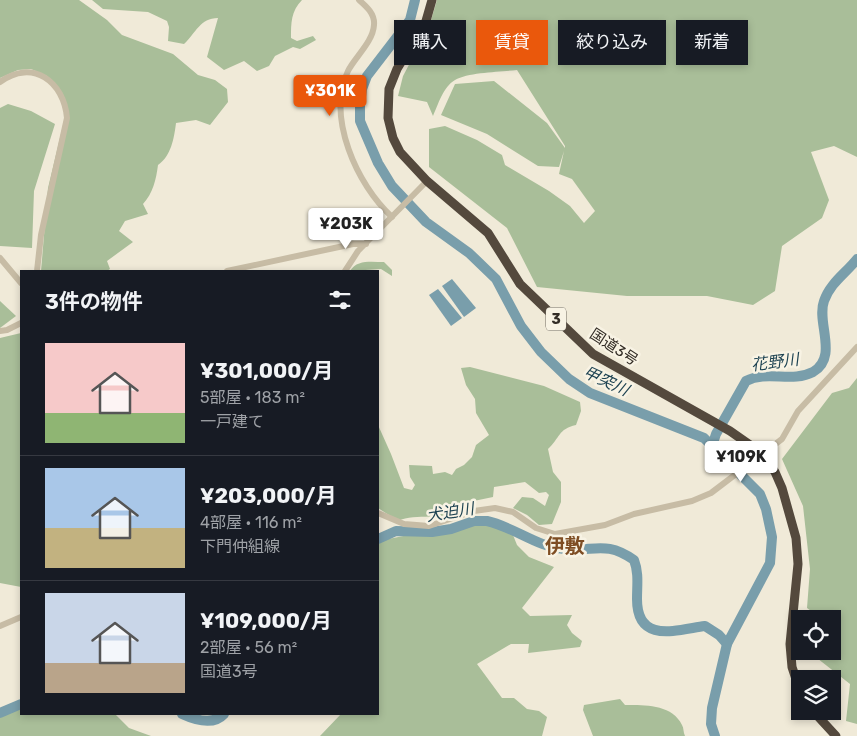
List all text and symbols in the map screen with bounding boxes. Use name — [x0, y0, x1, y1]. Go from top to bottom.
chip: 購入 — [394, 20, 466, 65]
chip: 賃貸 — [476, 20, 548, 65]
chip: 絞り込み — [558, 20, 666, 65]
chip: 新着 — [676, 20, 748, 65]
pin: ¥301K — [295, 74, 365, 117]
text: ¥301K — [304, 81, 356, 100]
pin: ¥203K — [311, 208, 381, 250]
text: ¥203K — [319, 214, 373, 233]
icon: filters — [326, 286, 354, 314]
text: 3件の物件 — [45, 289, 143, 314]
road number: 3 — [546, 308, 566, 330]
street label: 国道3号 — [586, 325, 642, 369]
water label: 花野川 — [750, 349, 802, 374]
text: ¥301,000/月 — [200, 358, 333, 383]
water label: 甲突川 — [580, 362, 634, 401]
icon: home — [85, 363, 145, 423]
text: 5部屋 · 183 m² — [200, 388, 305, 407]
text: 一戸建て — [200, 412, 264, 431]
pin: ¥109K — [706, 440, 776, 483]
text: ¥109K — [716, 447, 766, 466]
text: ¥203,000/月 — [200, 483, 336, 508]
icon: home — [85, 488, 145, 548]
water label: 犬迫川 — [425, 499, 477, 525]
text: 4部屋 · 116 m² — [200, 513, 302, 532]
district label: 伊敷 — [545, 534, 585, 558]
text: 下門仲組線 — [200, 537, 280, 556]
text: ¥109,000/月 — [200, 608, 332, 633]
map controls — [791, 610, 841, 720]
button: locate — [791, 610, 841, 660]
icon: home — [85, 613, 145, 673]
text: 2部屋 · 56 m² — [200, 638, 297, 657]
text: 国道3号 — [200, 662, 258, 681]
button: layers — [791, 670, 841, 720]

